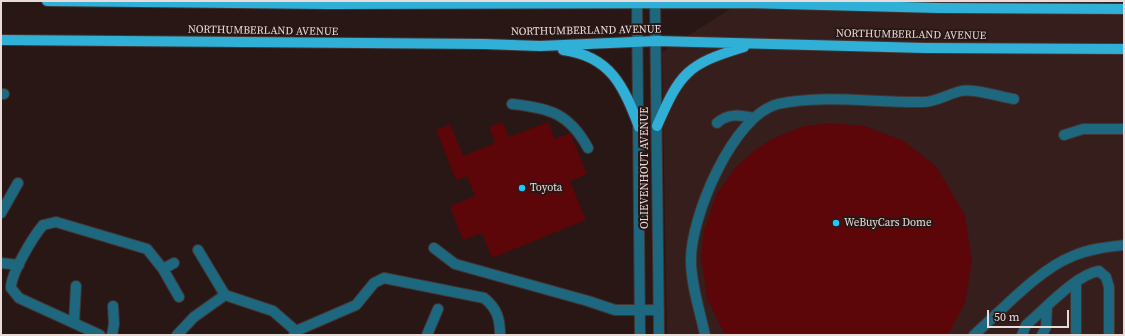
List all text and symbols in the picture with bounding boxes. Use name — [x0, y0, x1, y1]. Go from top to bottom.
street label: NORTHUMBERLAND AVENUE — [188, 23, 338, 39]
street label: NORTHUMBERLAND AVENUE — [511, 23, 661, 39]
street label: NORTHUMBERLAND AVENUE — [836, 27, 986, 43]
street label: OLIEVENHOUT AVENUE — [638, 107, 652, 229]
place label: Toyota — [530, 181, 562, 195]
marker: Toyota — [517, 183, 527, 193]
place label: WeBuyCars Dome — [844, 216, 932, 230]
marker: WeBuyCars Dome — [831, 218, 841, 228]
scale bar — [989, 302, 1071, 328]
text: 50 m — [994, 309, 1020, 325]

